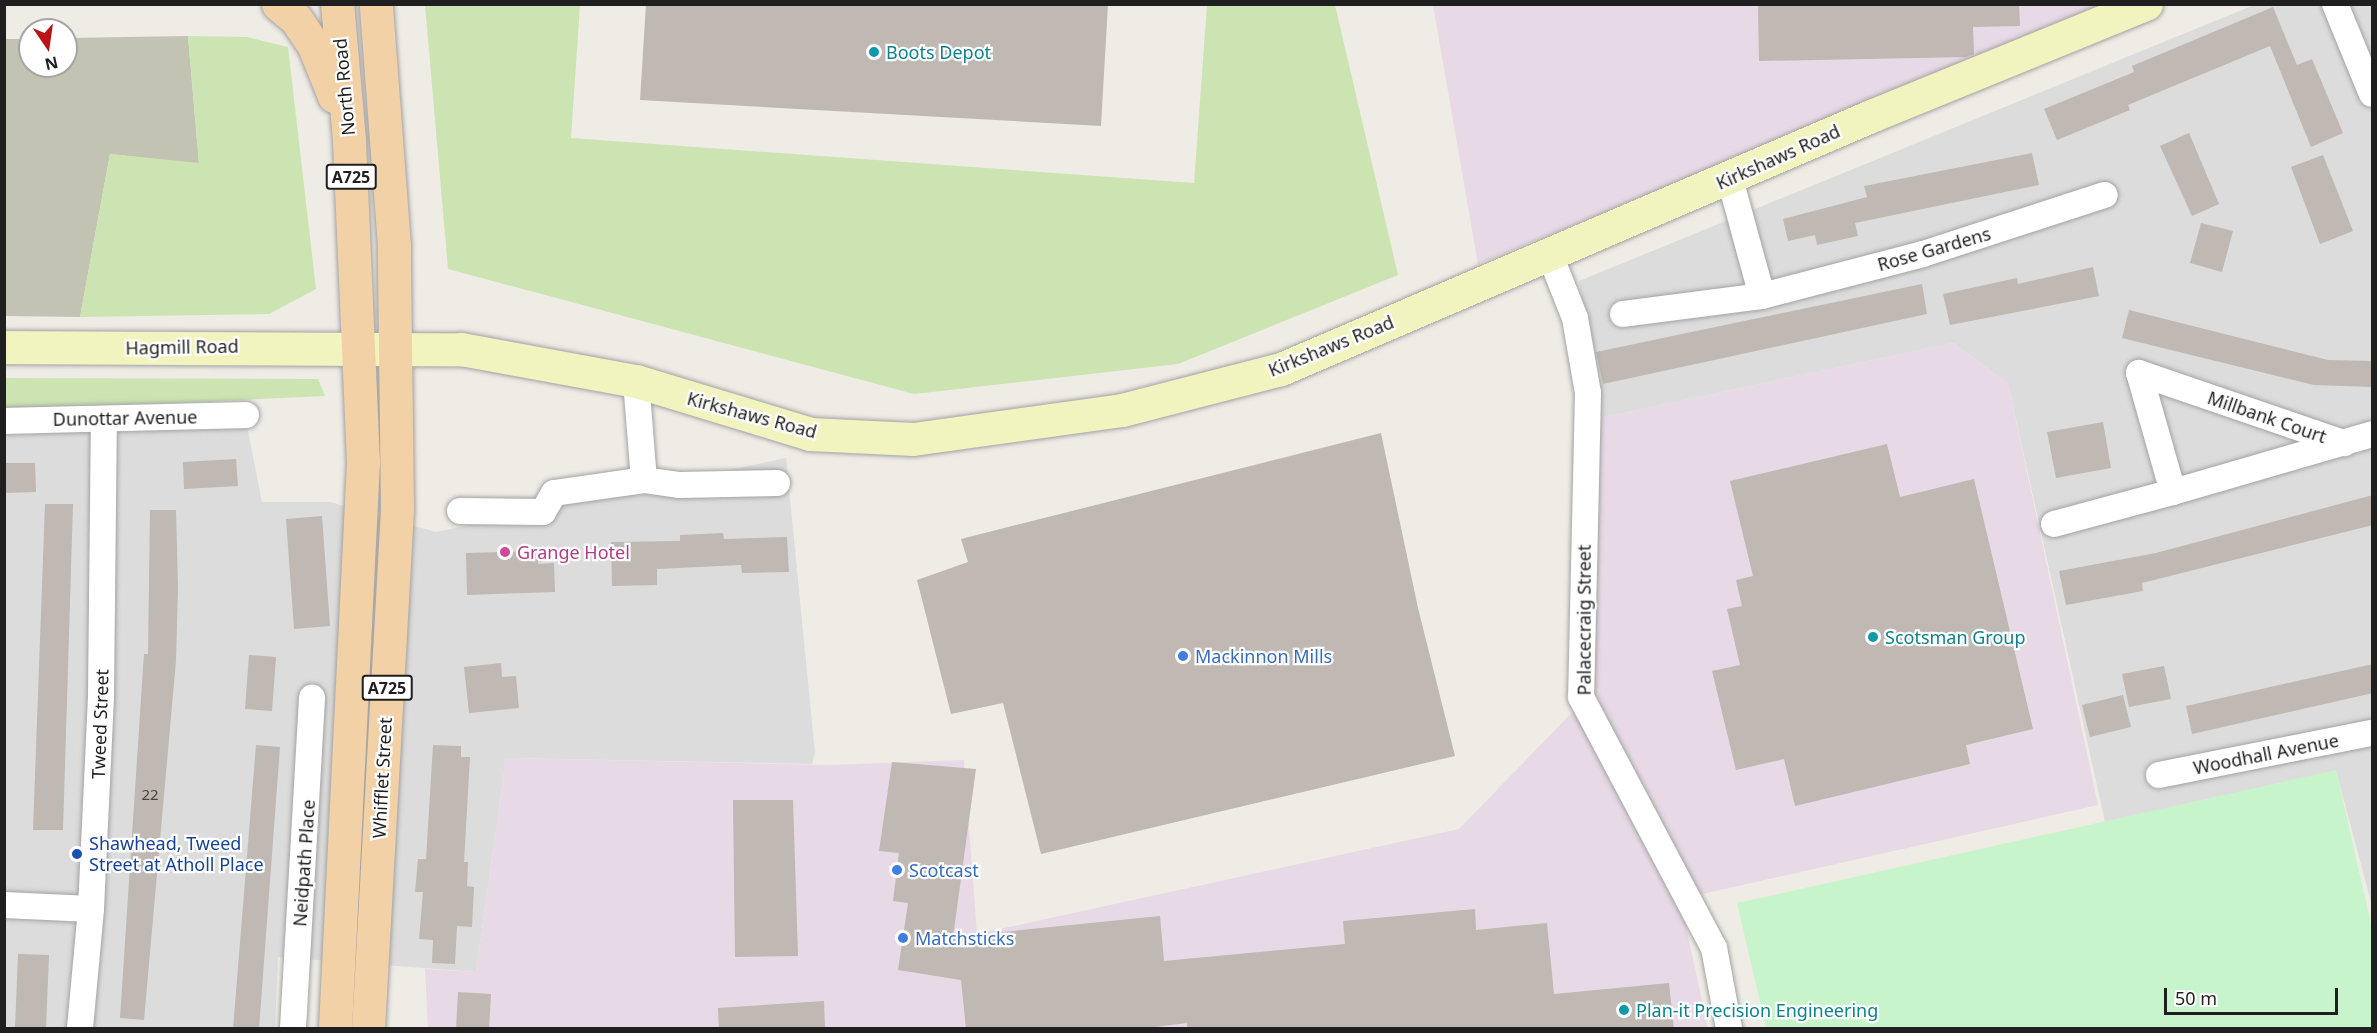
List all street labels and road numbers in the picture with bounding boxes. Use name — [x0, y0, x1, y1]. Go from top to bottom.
street label: North Road — [329, 37, 359, 137]
street label: Kirkshaws Road — [1713, 120, 1843, 194]
road number: A725 — [326, 164, 376, 190]
street label: Rose Gardens — [1875, 223, 1993, 275]
street label: Kirkshaws Road — [1265, 311, 1397, 381]
street label: Hagmill Road — [125, 335, 239, 359]
street label: Kirkshaws Road — [685, 387, 819, 443]
street label: Millbank Court — [2205, 387, 2329, 447]
street label: Dunottar Avenue — [52, 406, 198, 430]
street label: Palacecraig Street — [1573, 545, 1595, 695]
street label: Tweed Street — [87, 669, 113, 779]
road number: A725 — [362, 675, 412, 701]
street label: Whifflet Street — [368, 717, 396, 839]
street label: Woodhall Avenue — [2191, 729, 2341, 779]
street label: Neidpath Place — [289, 799, 319, 927]

